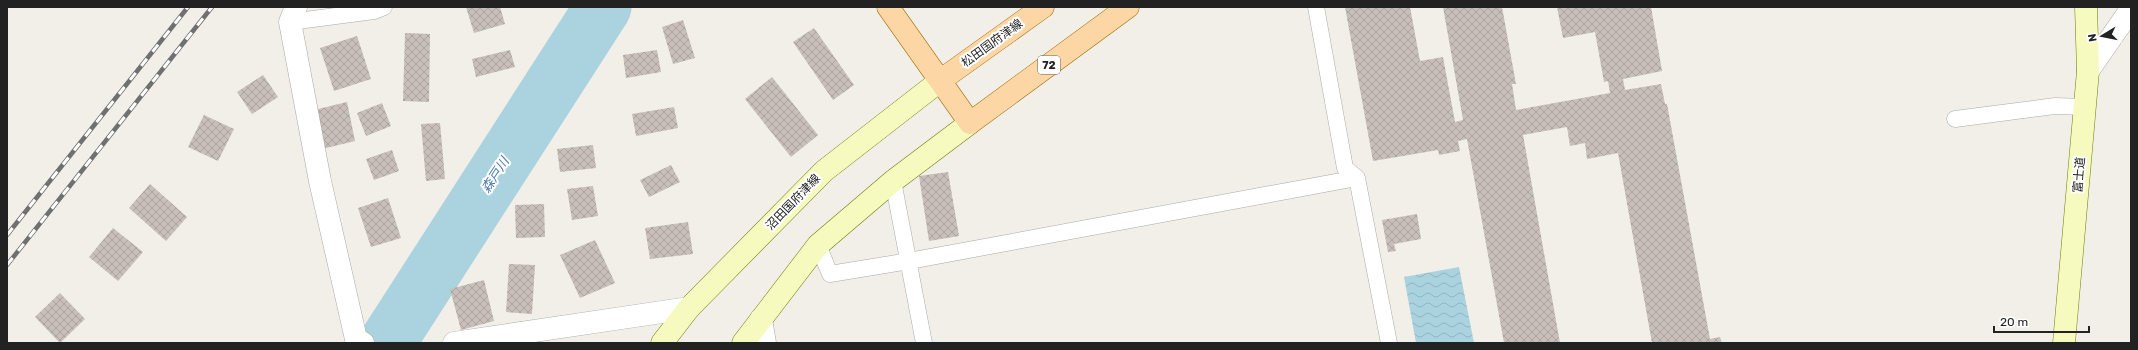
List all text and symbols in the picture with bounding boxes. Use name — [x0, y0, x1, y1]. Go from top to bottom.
street label: 松田国府津線 — [959, 16, 1025, 70]
north arrow — [2082, 16, 2122, 56]
text: N — [2086, 33, 2100, 43]
road number: 72 — [1038, 56, 1060, 74]
water label: 森戸川 — [478, 153, 513, 195]
street label: 富士道 — [2070, 156, 2088, 194]
street label: 沼田国府津線 — [763, 171, 823, 233]
scale bar — [1994, 308, 2089, 334]
text: 20 m — [2000, 315, 2028, 329]

